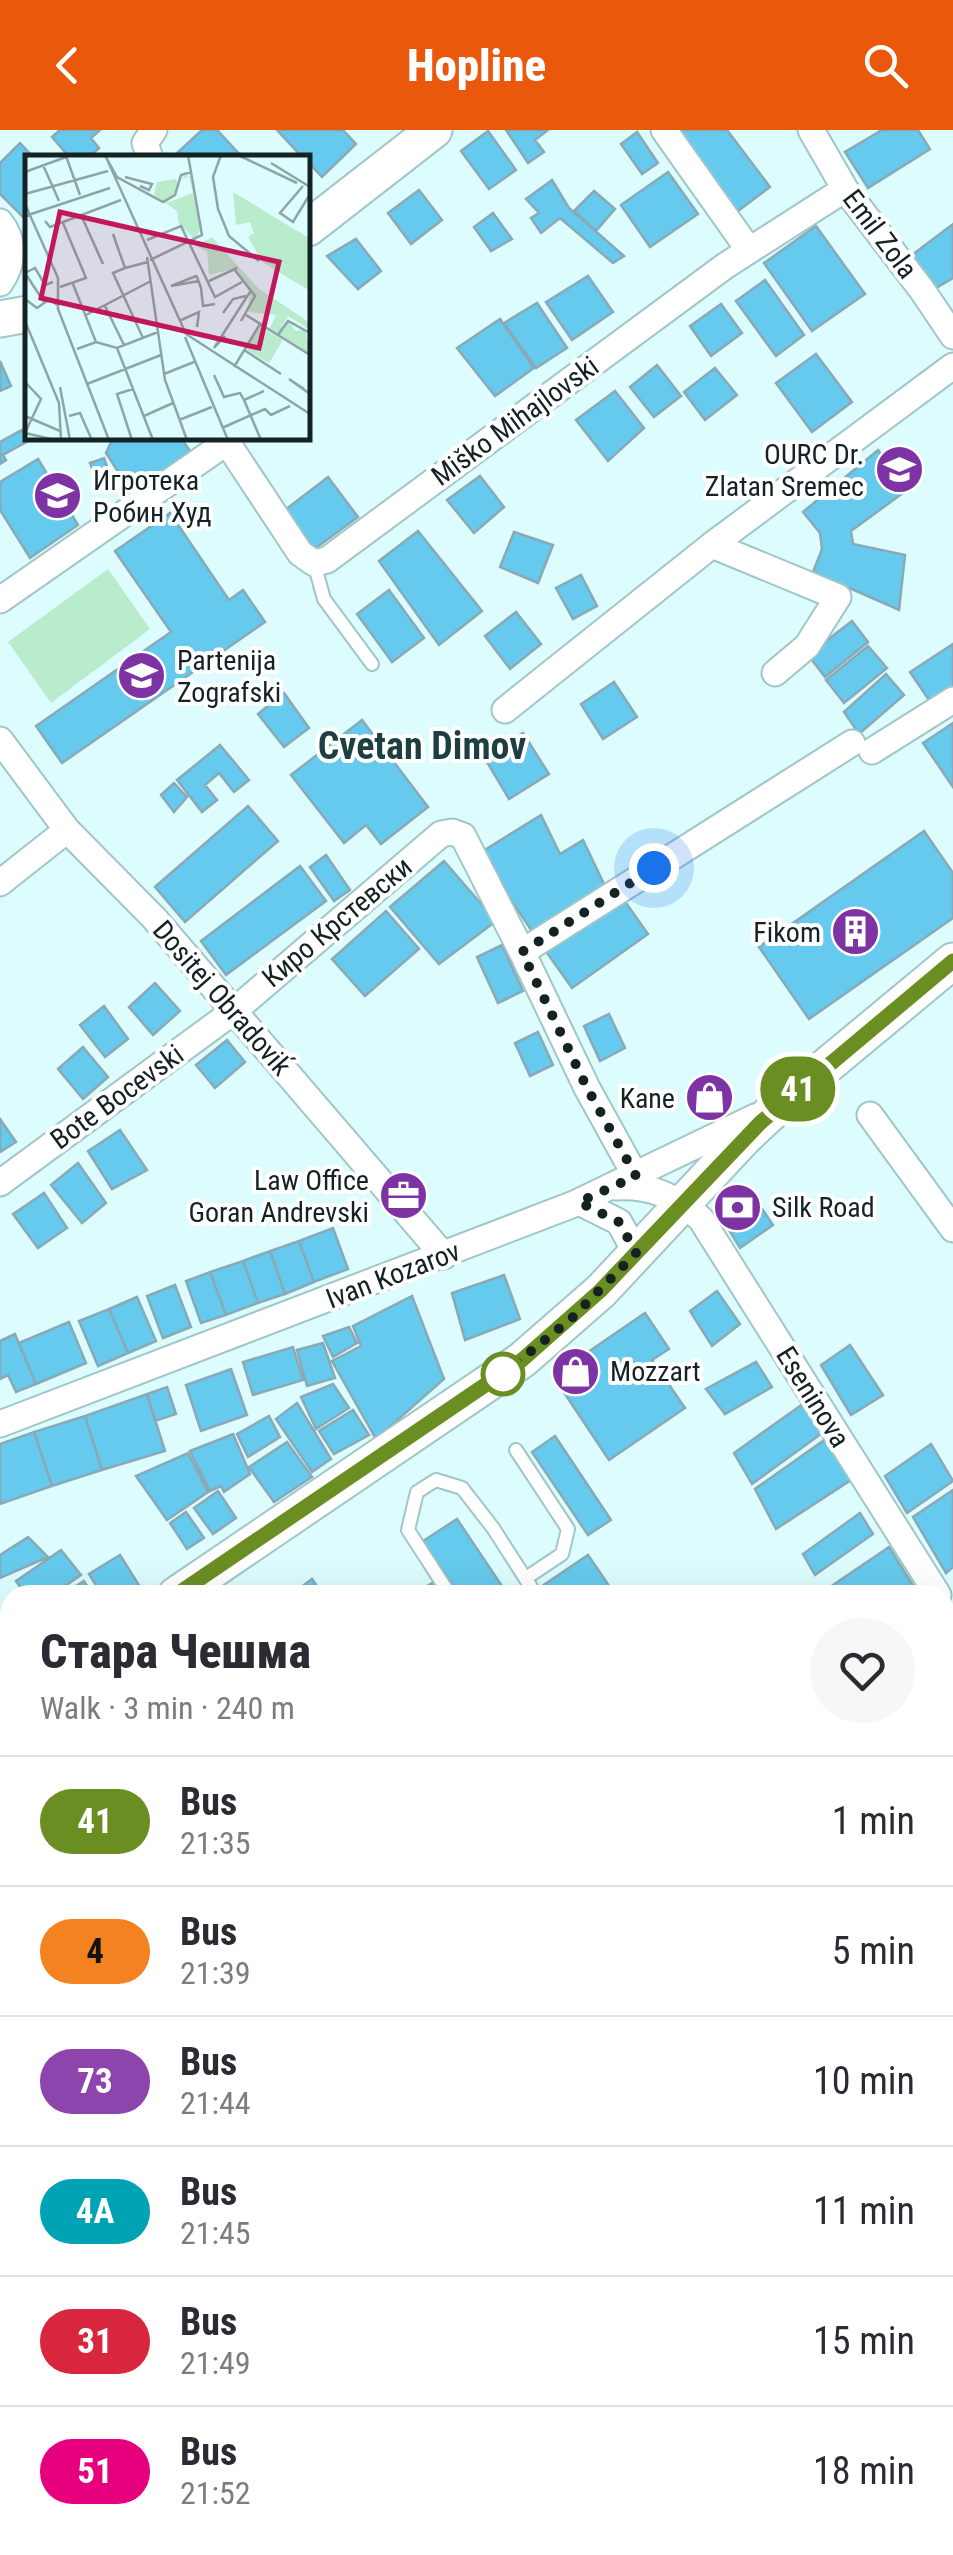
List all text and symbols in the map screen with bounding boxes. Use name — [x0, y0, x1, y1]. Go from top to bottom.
icon: back — [40, 38, 95, 93]
icon: search — [858, 38, 913, 93]
text: Hopline — [407, 39, 546, 92]
inset map — [25, 155, 310, 440]
street label: Emil Zola — [836, 183, 924, 285]
street label: Miško Mihajlovski — [425, 349, 605, 493]
place label: OURC Dr. Zlatan Sremec — [705, 438, 864, 503]
school or university icon: OURC Dr. Zlatan Sremec — [873, 444, 925, 496]
place label: Игротека Робин Худ — [93, 464, 212, 529]
school or university icon: Игротека Робин Худ — [32, 470, 84, 522]
place label: Partenija Zografski — [177, 644, 281, 709]
school or university icon: Partenija Zografski — [116, 650, 168, 702]
district label: Cvetan Dimov — [318, 724, 526, 768]
your location — [629, 843, 679, 893]
street label: Киро Крстевски — [256, 850, 418, 994]
building icon: Fikom — [830, 906, 882, 958]
street label: Dositej Obradoviḱ — [146, 914, 298, 1082]
place label: Fikom — [753, 916, 821, 949]
street label: Bote Bocevski — [44, 1038, 190, 1156]
line badge: 41 — [753, 1056, 843, 1122]
text: 41 — [780, 1069, 816, 1110]
shop icon: Kane — [684, 1072, 736, 1124]
place label: Kane — [620, 1082, 675, 1115]
place label: Law Office Goran Andrevski — [188, 1164, 369, 1229]
office icon: Law Office Goran Andrevski — [378, 1170, 430, 1222]
bank icon: Silk Road — [711, 1181, 763, 1233]
place label: Silk Road — [772, 1191, 875, 1224]
street label: Ivan Kozarov — [321, 1234, 465, 1316]
street label: Eseninova — [769, 1341, 857, 1453]
shop icon: Mozzart — [549, 1345, 601, 1397]
unlabelled marker — [482, 1353, 524, 1395]
place label: Mozzart — [610, 1355, 700, 1388]
button: heart — [810, 1618, 915, 1723]
text: Стара Чешма — [40, 1623, 311, 1680]
text: Walk · 3 min · 240 m — [40, 1689, 295, 1727]
text: Bus — [180, 1780, 237, 1824]
text: 1 min — [832, 1799, 915, 1843]
text: 41 — [77, 1801, 113, 1842]
text: 21:35 — [180, 1824, 251, 1862]
text: Bus — [180, 1910, 237, 1954]
text: 5 min — [832, 1929, 915, 1973]
text: 4 — [86, 1931, 104, 1972]
text: 21:39 — [180, 1954, 251, 1992]
text: Bus — [180, 2040, 237, 2084]
text: 10 min — [813, 2059, 915, 2103]
text: 73 — [77, 2061, 113, 2102]
text: 21:44 — [180, 2084, 251, 2122]
text: Bus — [180, 2170, 237, 2214]
text: 11 min — [813, 2189, 915, 2233]
text: 4A — [76, 2191, 114, 2232]
text: 21:45 — [180, 2214, 251, 2252]
text: Bus — [180, 2300, 237, 2344]
text: 15 min — [813, 2319, 915, 2363]
text: 31 — [77, 2321, 113, 2362]
text: 21:49 — [180, 2344, 251, 2382]
text: Bus — [180, 2430, 237, 2474]
text: 18 min — [813, 2449, 915, 2493]
text: 51 — [77, 2451, 113, 2492]
text: 21:52 — [180, 2474, 251, 2512]

